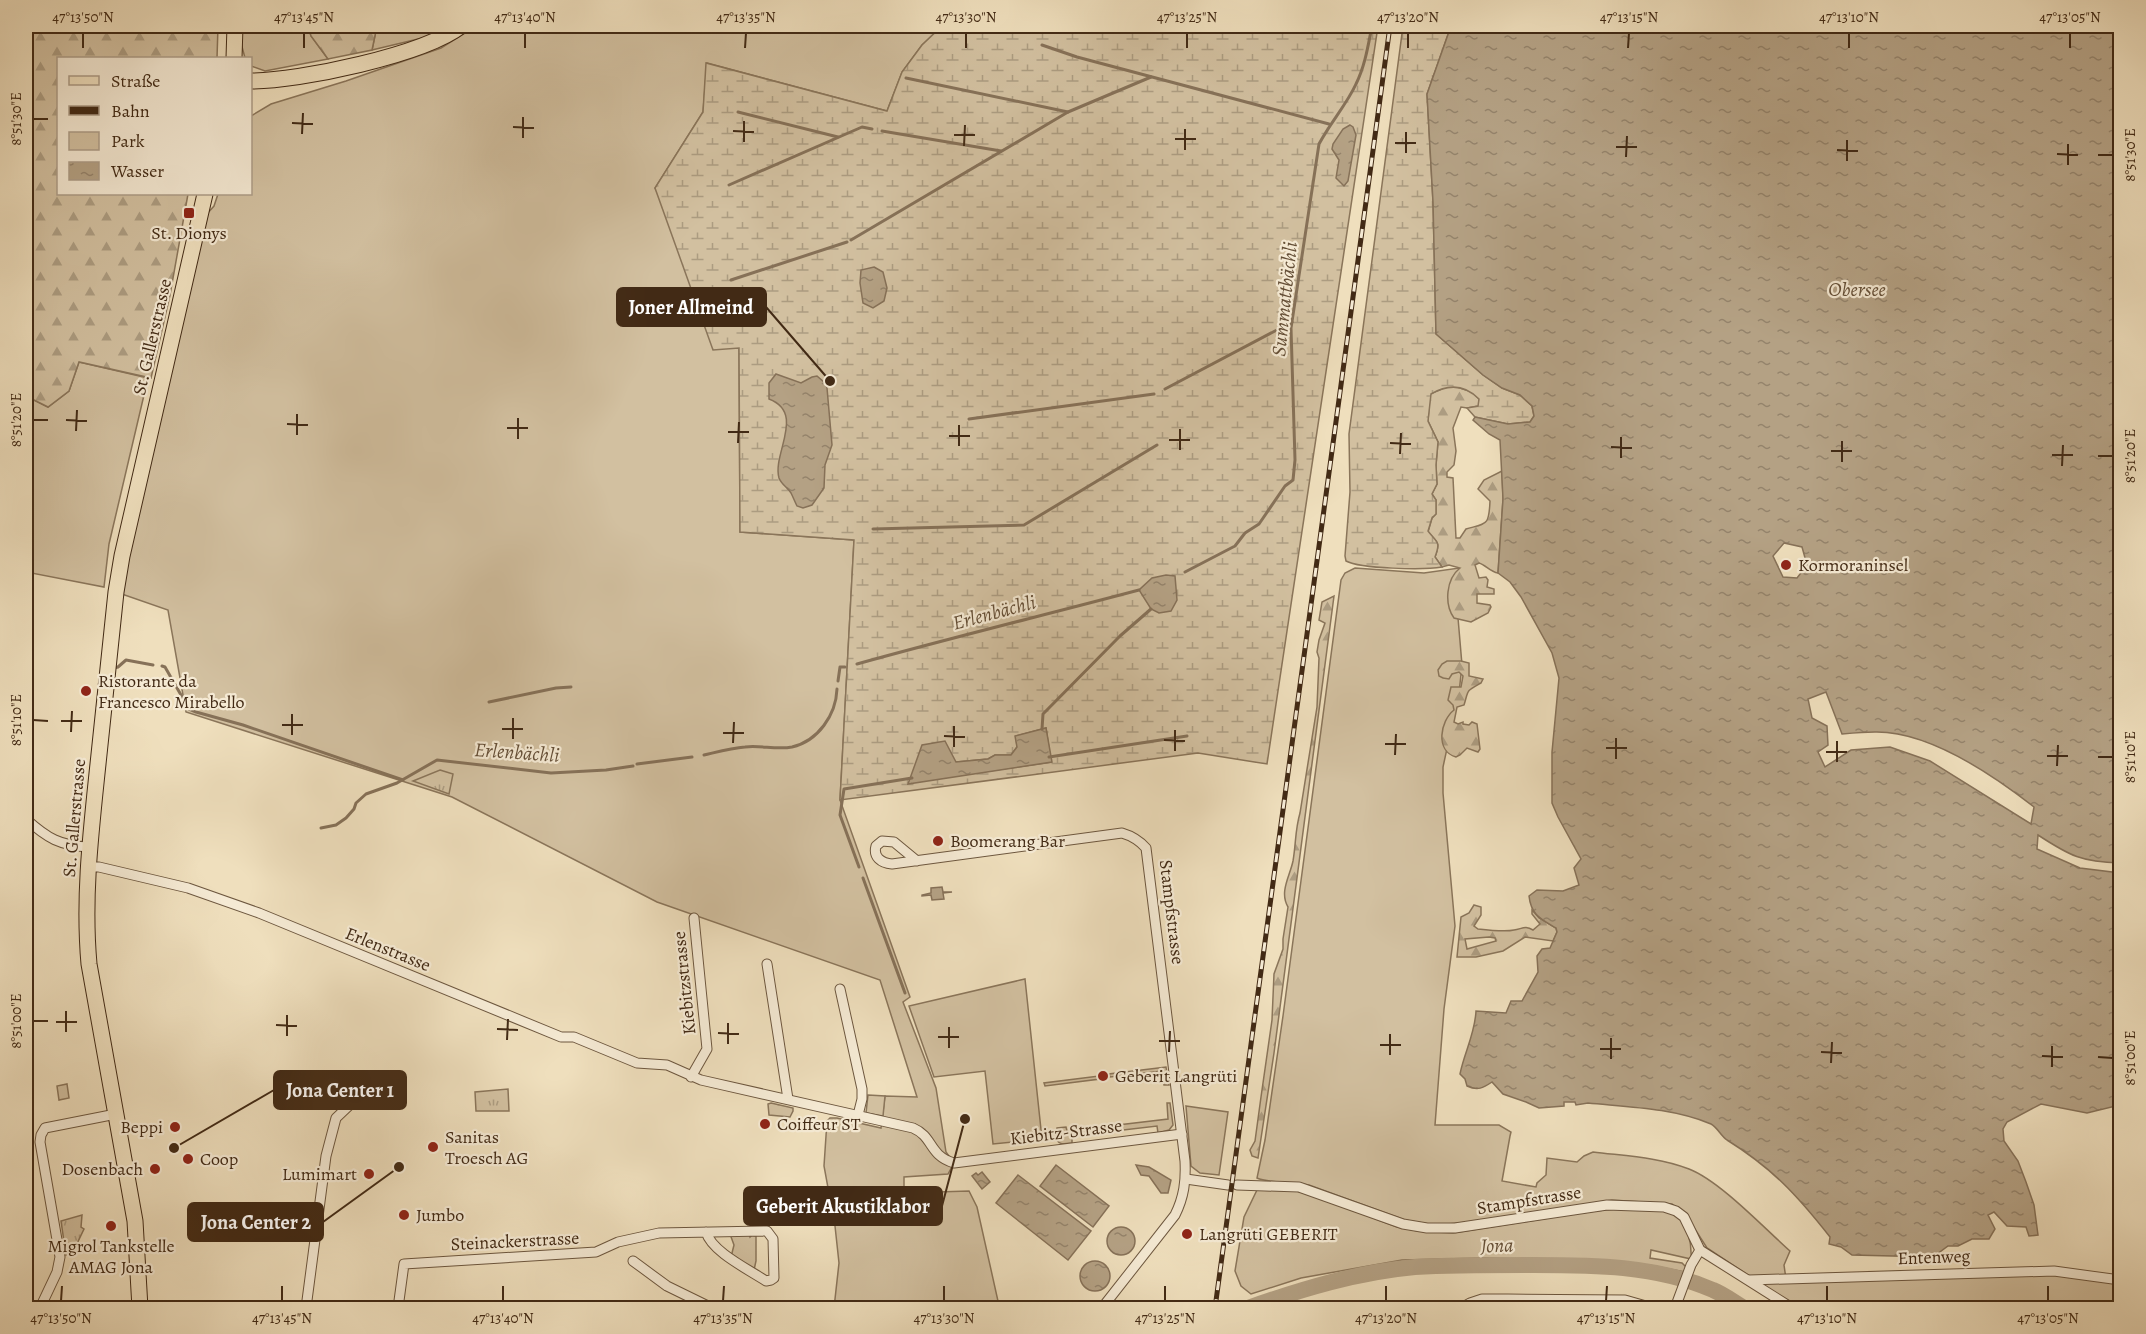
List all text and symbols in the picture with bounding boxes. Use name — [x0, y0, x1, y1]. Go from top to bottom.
text: 47°13'50"N — [52, 7, 114, 27]
text: 47°13'45"N — [274, 7, 334, 27]
text: 47°13'40"N — [494, 7, 556, 27]
text: 47°13'35"N — [716, 7, 776, 27]
text: 47°13'30"N — [935, 7, 997, 27]
text: 47°13'25"N — [1157, 7, 1217, 27]
text: 47°13'20"N — [1377, 7, 1439, 27]
text: 47°13'15"N — [1600, 7, 1658, 27]
text: 47°13'10"N — [1819, 7, 1879, 27]
text: 47°13'05"N — [2039, 7, 2101, 27]
legend — [57, 57, 252, 195]
text: Straße — [111, 69, 160, 93]
text: 8°51'30"E — [6, 92, 26, 146]
text: Bahn — [111, 99, 150, 123]
text: 8°51'30"E — [2120, 128, 2140, 182]
text: Park — [111, 129, 145, 153]
text: Wasser — [110, 159, 164, 183]
marker: St. Dionys — [182, 206, 196, 220]
place label: St. Dionys — [151, 221, 227, 245]
water label: Summattbächli — [1265, 240, 1304, 358]
street label: St. Gallerstrasse — [127, 276, 177, 398]
water label: Obersee — [1828, 276, 1886, 303]
callout: Joner Allmeind — [617, 288, 766, 326]
text: Joner Allmeind — [628, 294, 754, 321]
text: 8°51'20"E — [6, 393, 26, 447]
text: 8°51'20"E — [2120, 429, 2140, 483]
place label: Kormoraninsel — [1798, 553, 1909, 577]
marker: Kormoraninsel — [1779, 558, 1793, 572]
water label: Erlenbächli — [950, 588, 1039, 637]
place label: Ristorante da Francesco Mirabello — [98, 669, 245, 714]
marker: Ristorante da Francesco Mirabello — [79, 684, 93, 698]
text: 8°51'10"E — [6, 694, 26, 746]
text: 8°51'10"E — [2120, 731, 2140, 783]
water label: Erlenbächli — [474, 736, 560, 769]
street label: St. Gallerstrasse — [57, 758, 91, 878]
place label: Boomerang Bar — [950, 829, 1065, 853]
marker: Boomerang Bar — [931, 834, 945, 848]
street label: Stampfstrasse — [1154, 858, 1190, 966]
street label: Erlenstrasse — [342, 921, 434, 977]
street label: Kiebitzstrasse — [667, 930, 701, 1036]
text: 8°51'00"E — [6, 993, 26, 1049]
text: 8°51'00"E — [2120, 1030, 2140, 1086]
place label: Geberit Langrüti — [1115, 1064, 1237, 1088]
marker: Geberit Langrüti — [1096, 1069, 1110, 1083]
callout: Jona Center 1 — [274, 1071, 406, 1109]
text: Jona Center 1 — [286, 1077, 394, 1104]
place label: Coiffeur ST — [777, 1112, 861, 1136]
street label: Kiebitz-Strasse — [1009, 1113, 1123, 1151]
place label: Beppi — [120, 1115, 163, 1139]
marker: Coiffeur ST — [758, 1117, 772, 1131]
marker: Beppi — [168, 1120, 182, 1134]
place label: Sanitas Troesch AG — [445, 1125, 528, 1170]
marker: Sanitas Troesch AG — [426, 1140, 440, 1154]
place label: Coop — [200, 1147, 238, 1171]
marker: Coop — [181, 1152, 195, 1166]
place label: Dosenbach — [61, 1157, 143, 1181]
marker: Dosenbach — [148, 1162, 162, 1176]
place label: Lumimart — [282, 1162, 357, 1186]
marker: Lumimart — [362, 1167, 376, 1181]
street label: Stampfstrasse — [1475, 1180, 1583, 1220]
callout: Geberit Akustiklabor — [744, 1187, 942, 1225]
text: Geberit Akustiklabor — [756, 1193, 930, 1220]
callout: Jona Center 2 — [188, 1203, 323, 1241]
place label: Jumbo — [416, 1203, 464, 1227]
marker: Jumbo — [397, 1208, 411, 1222]
text: Jona Center 2 — [201, 1209, 312, 1236]
marker: Migrol Tankstelle AMAG Jona — [104, 1219, 118, 1233]
place label: Langrüti GEBERIT — [1199, 1222, 1338, 1246]
street label: Steinackerstrasse — [450, 1226, 580, 1256]
marker: Langrüti GEBERIT — [1180, 1227, 1194, 1241]
water label: Jona — [1479, 1232, 1514, 1259]
place label: Migrol Tankstelle AMAG Jona — [47, 1234, 175, 1279]
street label: Entenweg — [1897, 1244, 1971, 1270]
text: 47°13'50"N — [30, 1308, 92, 1328]
text: 47°13'45"N — [252, 1308, 312, 1328]
text: 47°13'40"N — [472, 1308, 534, 1328]
text: 47°13'35"N — [693, 1308, 753, 1328]
text: 47°13'30"N — [913, 1308, 975, 1328]
text: 47°13'25"N — [1135, 1308, 1195, 1328]
text: 47°13'20"N — [1355, 1308, 1417, 1328]
text: 47°13'15"N — [1577, 1308, 1635, 1328]
text: 47°13'10"N — [1797, 1308, 1857, 1328]
text: 47°13'05"N — [2017, 1308, 2079, 1328]

